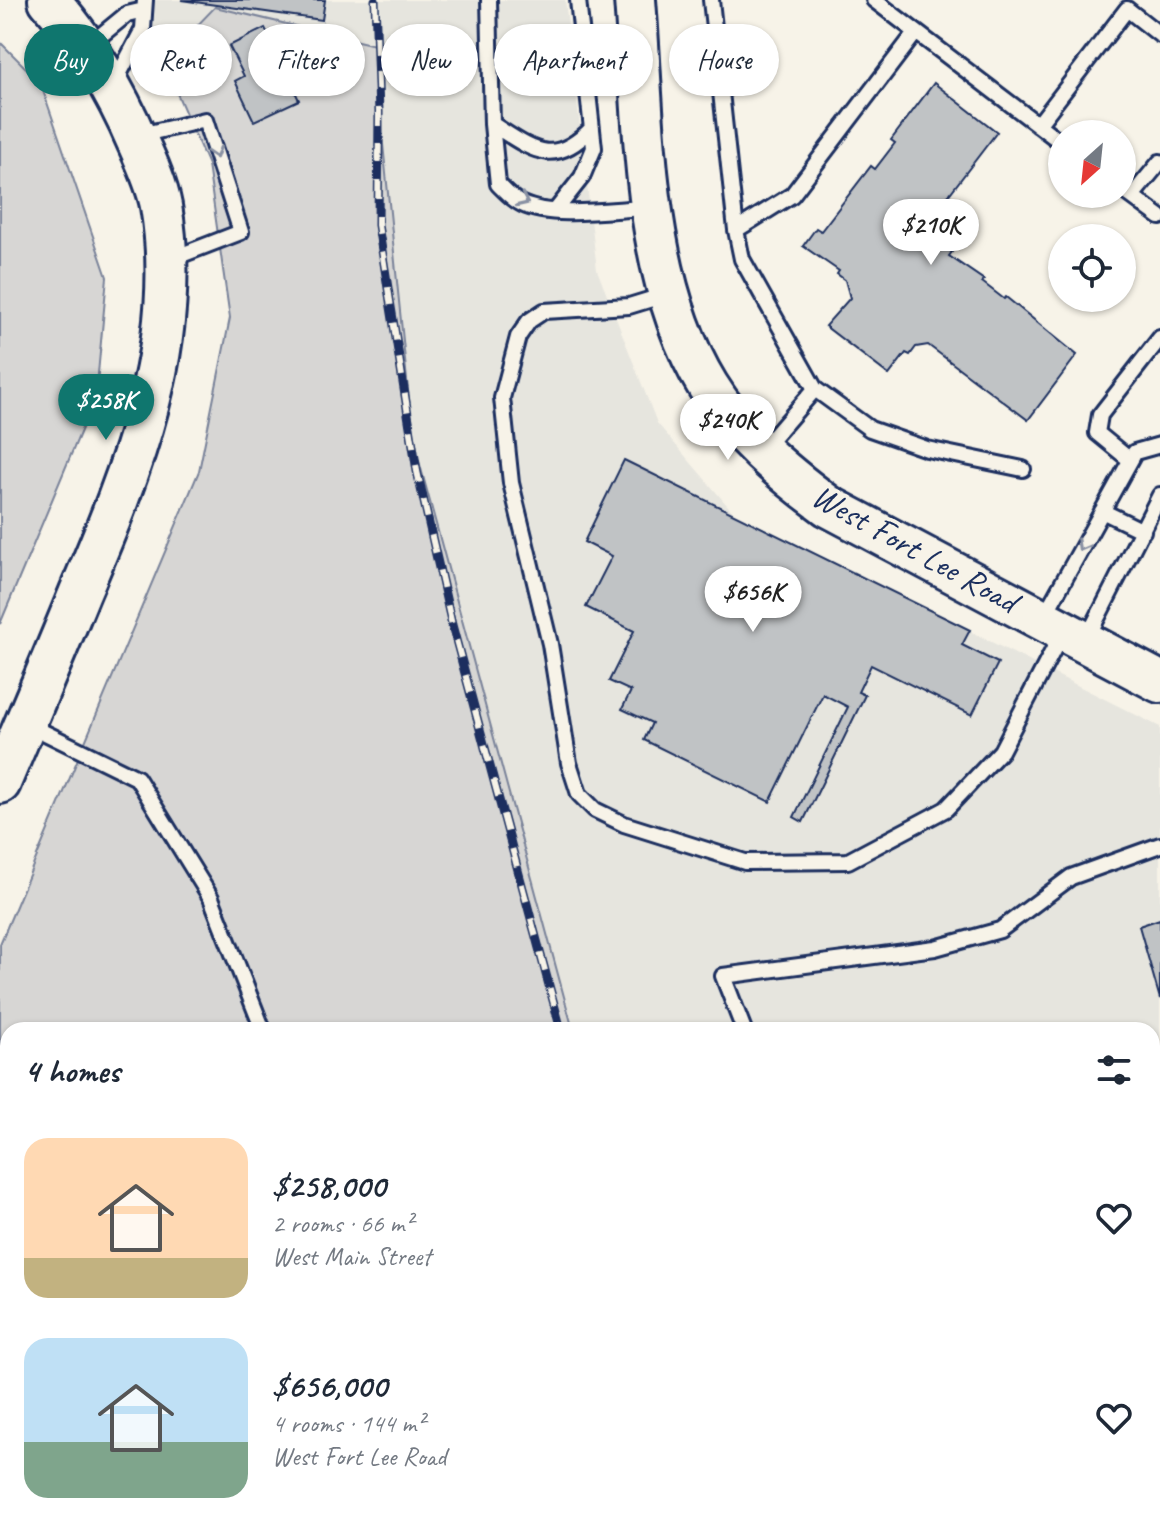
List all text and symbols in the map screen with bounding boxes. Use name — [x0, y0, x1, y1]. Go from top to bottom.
chip: Buy — [24, 24, 114, 96]
chip: Rent — [130, 24, 232, 96]
chip: Filters — [248, 24, 365, 96]
chip: New — [381, 24, 478, 96]
chip: Apartment — [494, 24, 653, 96]
chip: House — [669, 24, 779, 96]
north arrow — [1048, 120, 1136, 208]
map controls — [1048, 120, 1136, 312]
one-way arrow — [206, 145, 222, 159]
one-way arrow — [514, 192, 529, 208]
pin: $210K — [875, 199, 987, 267]
text: $210K — [901, 208, 961, 241]
button: locate — [1048, 224, 1136, 312]
pin: $258K — [50, 374, 162, 442]
text: $258K — [76, 383, 136, 416]
pin: $240K — [672, 394, 784, 462]
text: $240K — [698, 403, 758, 436]
street label: West Fort Lee Road — [805, 474, 1029, 624]
one-way arrow — [1077, 538, 1092, 553]
pin: $656K — [697, 566, 809, 634]
text: $656K — [723, 575, 783, 608]
icon: filters — [1092, 1048, 1136, 1092]
text: 4 homes — [24, 1049, 120, 1092]
text: $258,000 — [272, 1164, 385, 1207]
icon: home — [88, 1170, 184, 1266]
icon: heart — [1092, 1196, 1136, 1240]
text: 2 rooms · 66 m² — [272, 1207, 413, 1240]
text: West Main Street — [272, 1240, 431, 1273]
text: $656,000 — [272, 1364, 387, 1407]
icon: home — [88, 1370, 184, 1466]
icon: heart — [1092, 1396, 1136, 1440]
text: 4 rooms · 144 m² — [272, 1407, 424, 1440]
text: West Fort Lee Road — [272, 1440, 446, 1473]

